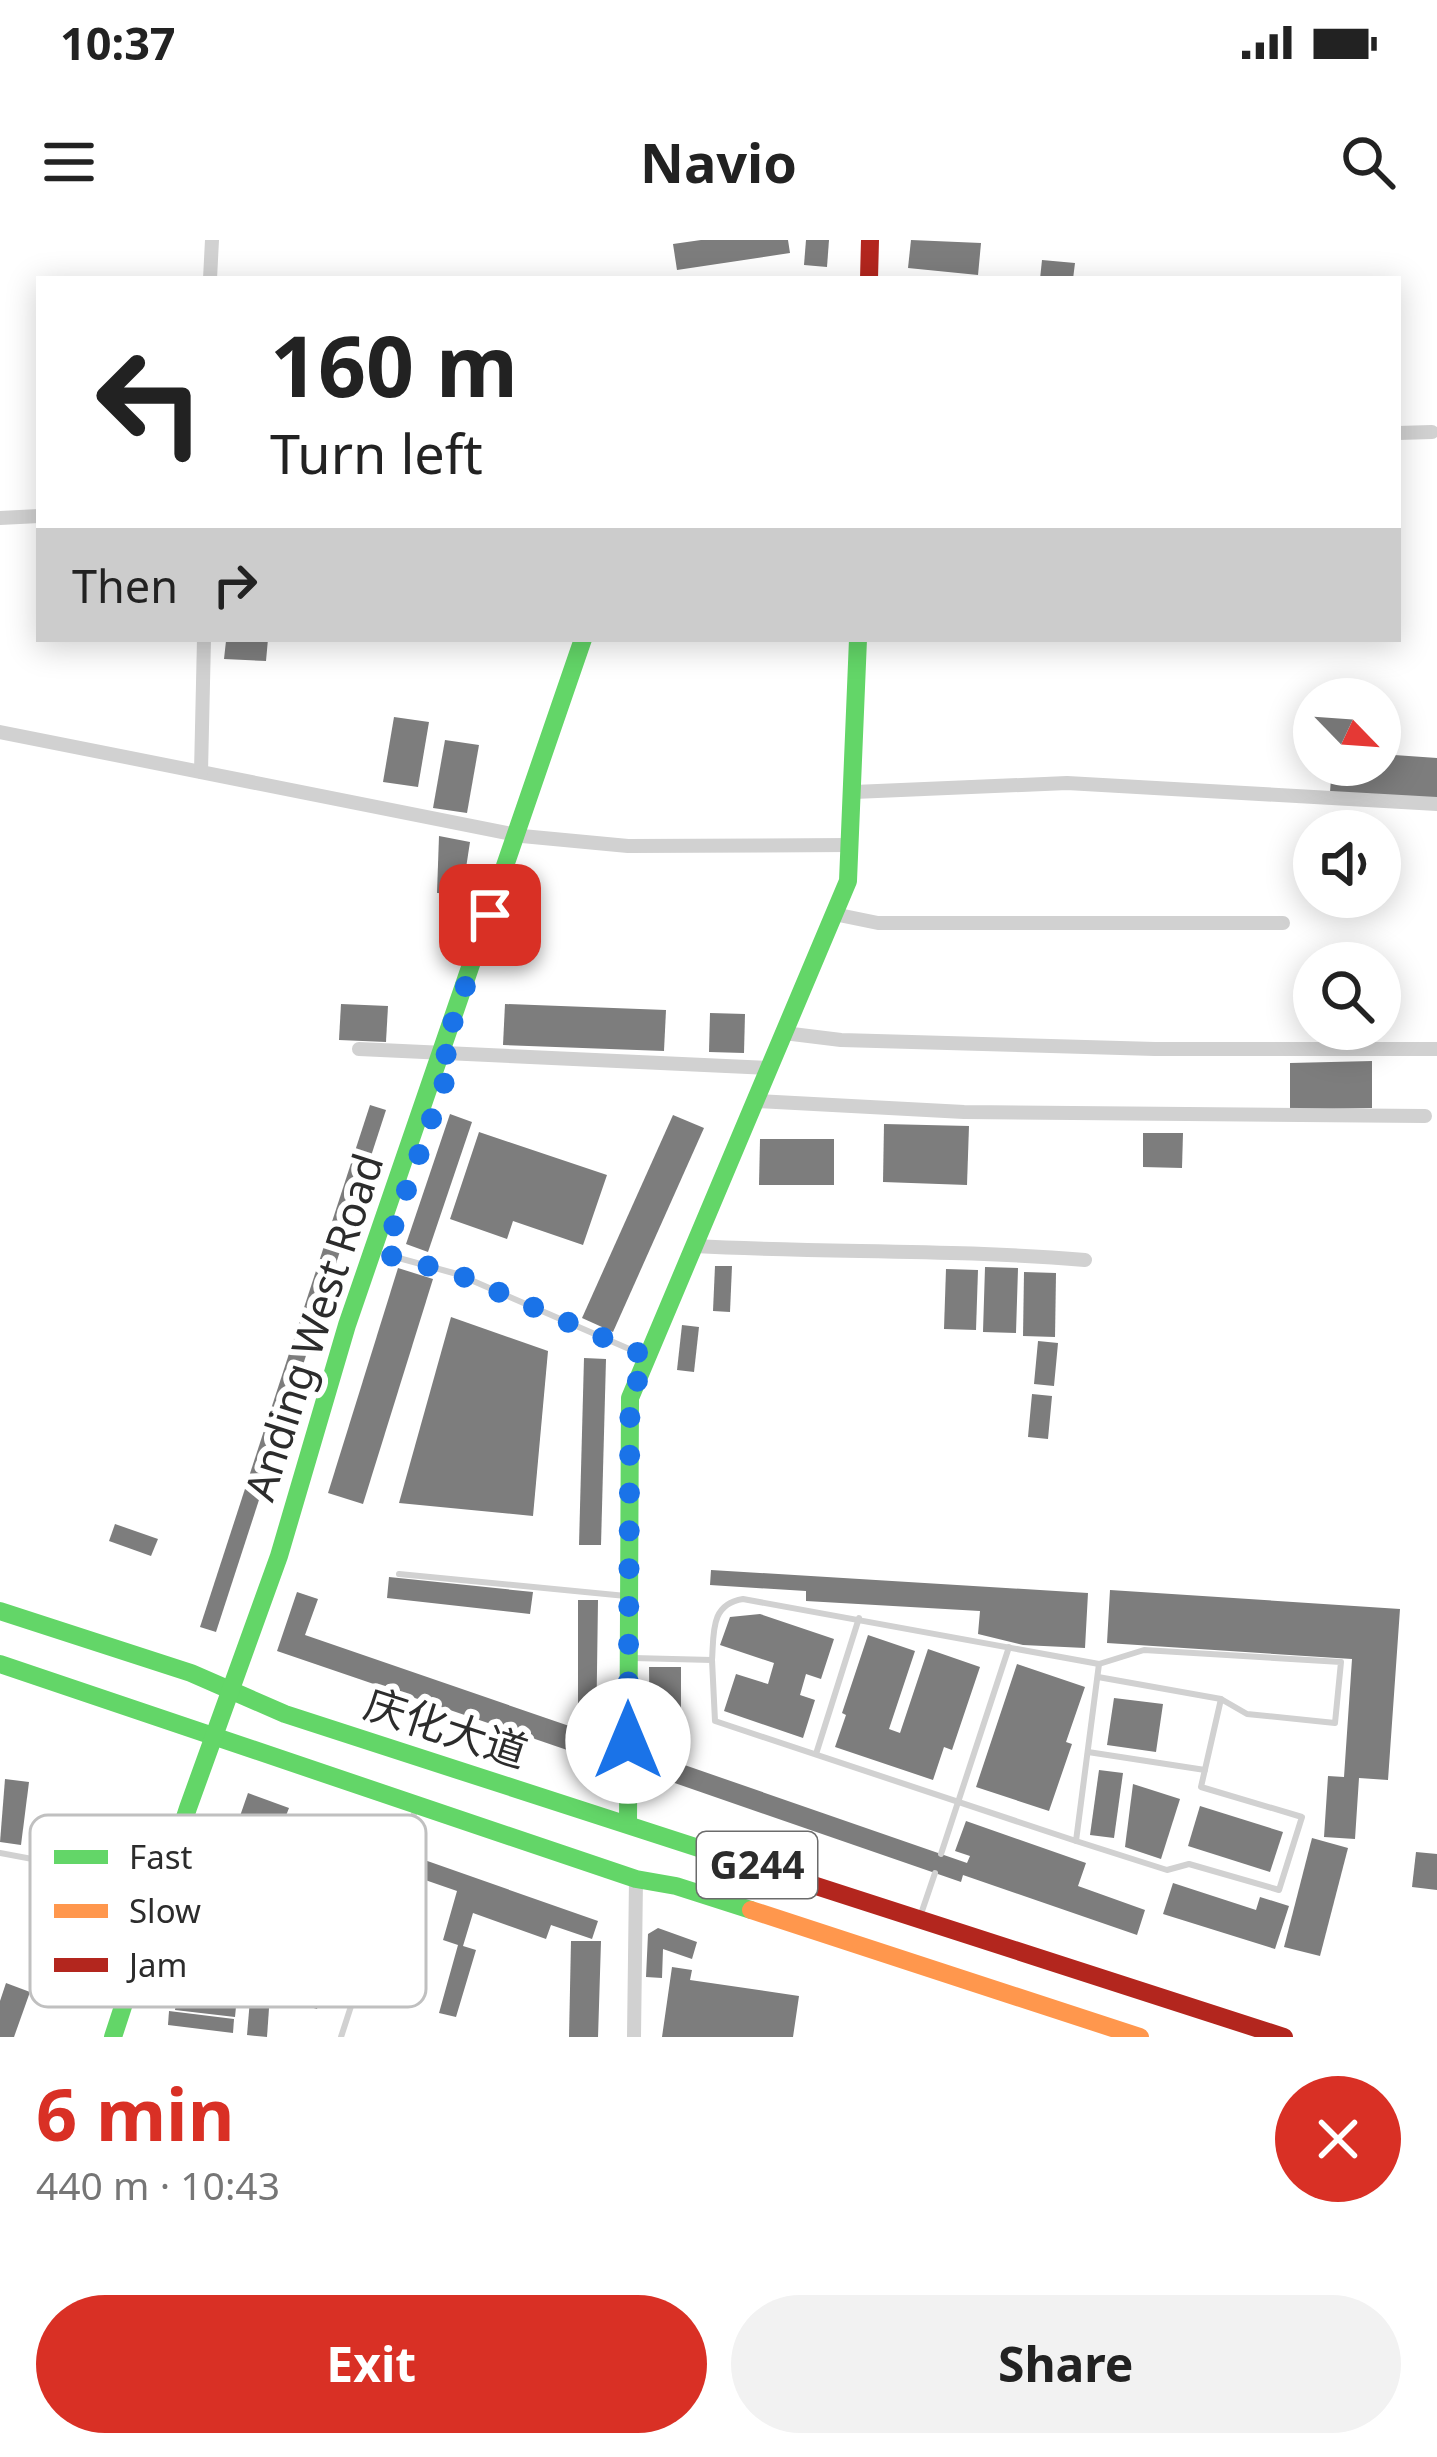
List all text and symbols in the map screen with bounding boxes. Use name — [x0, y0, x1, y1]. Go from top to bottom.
text: 10:37 — [60, 12, 176, 73]
text: Navio — [640, 125, 797, 199]
icon: menu — [36, 129, 102, 195]
icon: search — [1335, 129, 1401, 195]
text: 160 m — [270, 307, 518, 422]
icon: left — [72, 324, 228, 480]
text: Turn left — [270, 416, 483, 490]
icon: right — [202, 552, 268, 618]
text: Then — [72, 555, 178, 616]
north arrow — [1293, 678, 1401, 786]
map controls — [1293, 678, 1401, 1050]
button: sound — [1293, 810, 1401, 918]
pin — [439, 864, 541, 966]
icon: arrive — [457, 882, 523, 948]
button: search — [1293, 942, 1401, 1050]
street label: Anding West Road — [230, 1146, 395, 1507]
street label: 庆化大道 — [358, 1674, 535, 1780]
position arrow — [565, 1678, 691, 1804]
legend — [30, 1815, 426, 2007]
road number: G244 — [697, 1832, 817, 1898]
text: Fast — [129, 1834, 192, 1879]
text: Slow — [129, 1888, 201, 1933]
text: Jam — [126, 1942, 187, 1987]
text: 6 min — [36, 2064, 234, 2162]
button: close — [1275, 2076, 1401, 2202]
text: 440 m · 10:43 — [36, 2158, 280, 2211]
button: Exit — [36, 2295, 707, 2433]
button: Share — [731, 2295, 1401, 2433]

